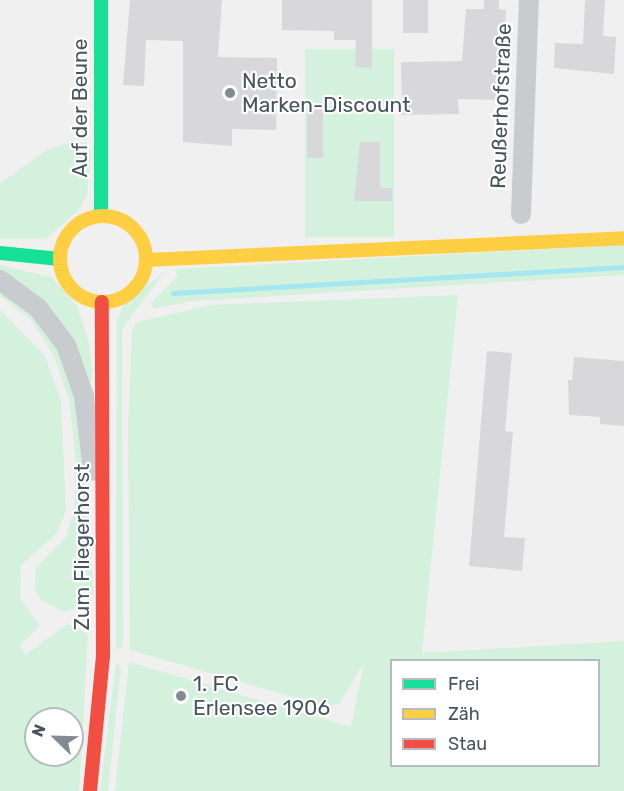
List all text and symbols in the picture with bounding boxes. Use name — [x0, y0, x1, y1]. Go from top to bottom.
street label: Reußerhofstraße — [486, 23, 516, 189]
street label: Auf der Beune — [67, 38, 93, 178]
place label: Netto Marken-Discount — [242, 68, 410, 118]
marker: Netto Marken-Discount — [223, 86, 237, 100]
street label: Zum Fliegerhorst — [69, 464, 95, 630]
legend — [390, 659, 600, 767]
place label: 1. FC Erlensee 1906 — [193, 671, 330, 721]
text: Frei — [448, 673, 479, 695]
marker: 1. FC Erlensee 1906 — [174, 689, 188, 703]
text: Zäh — [448, 703, 480, 725]
north arrow — [24, 707, 84, 767]
text: N — [28, 722, 50, 740]
text: Stau — [448, 733, 487, 755]

